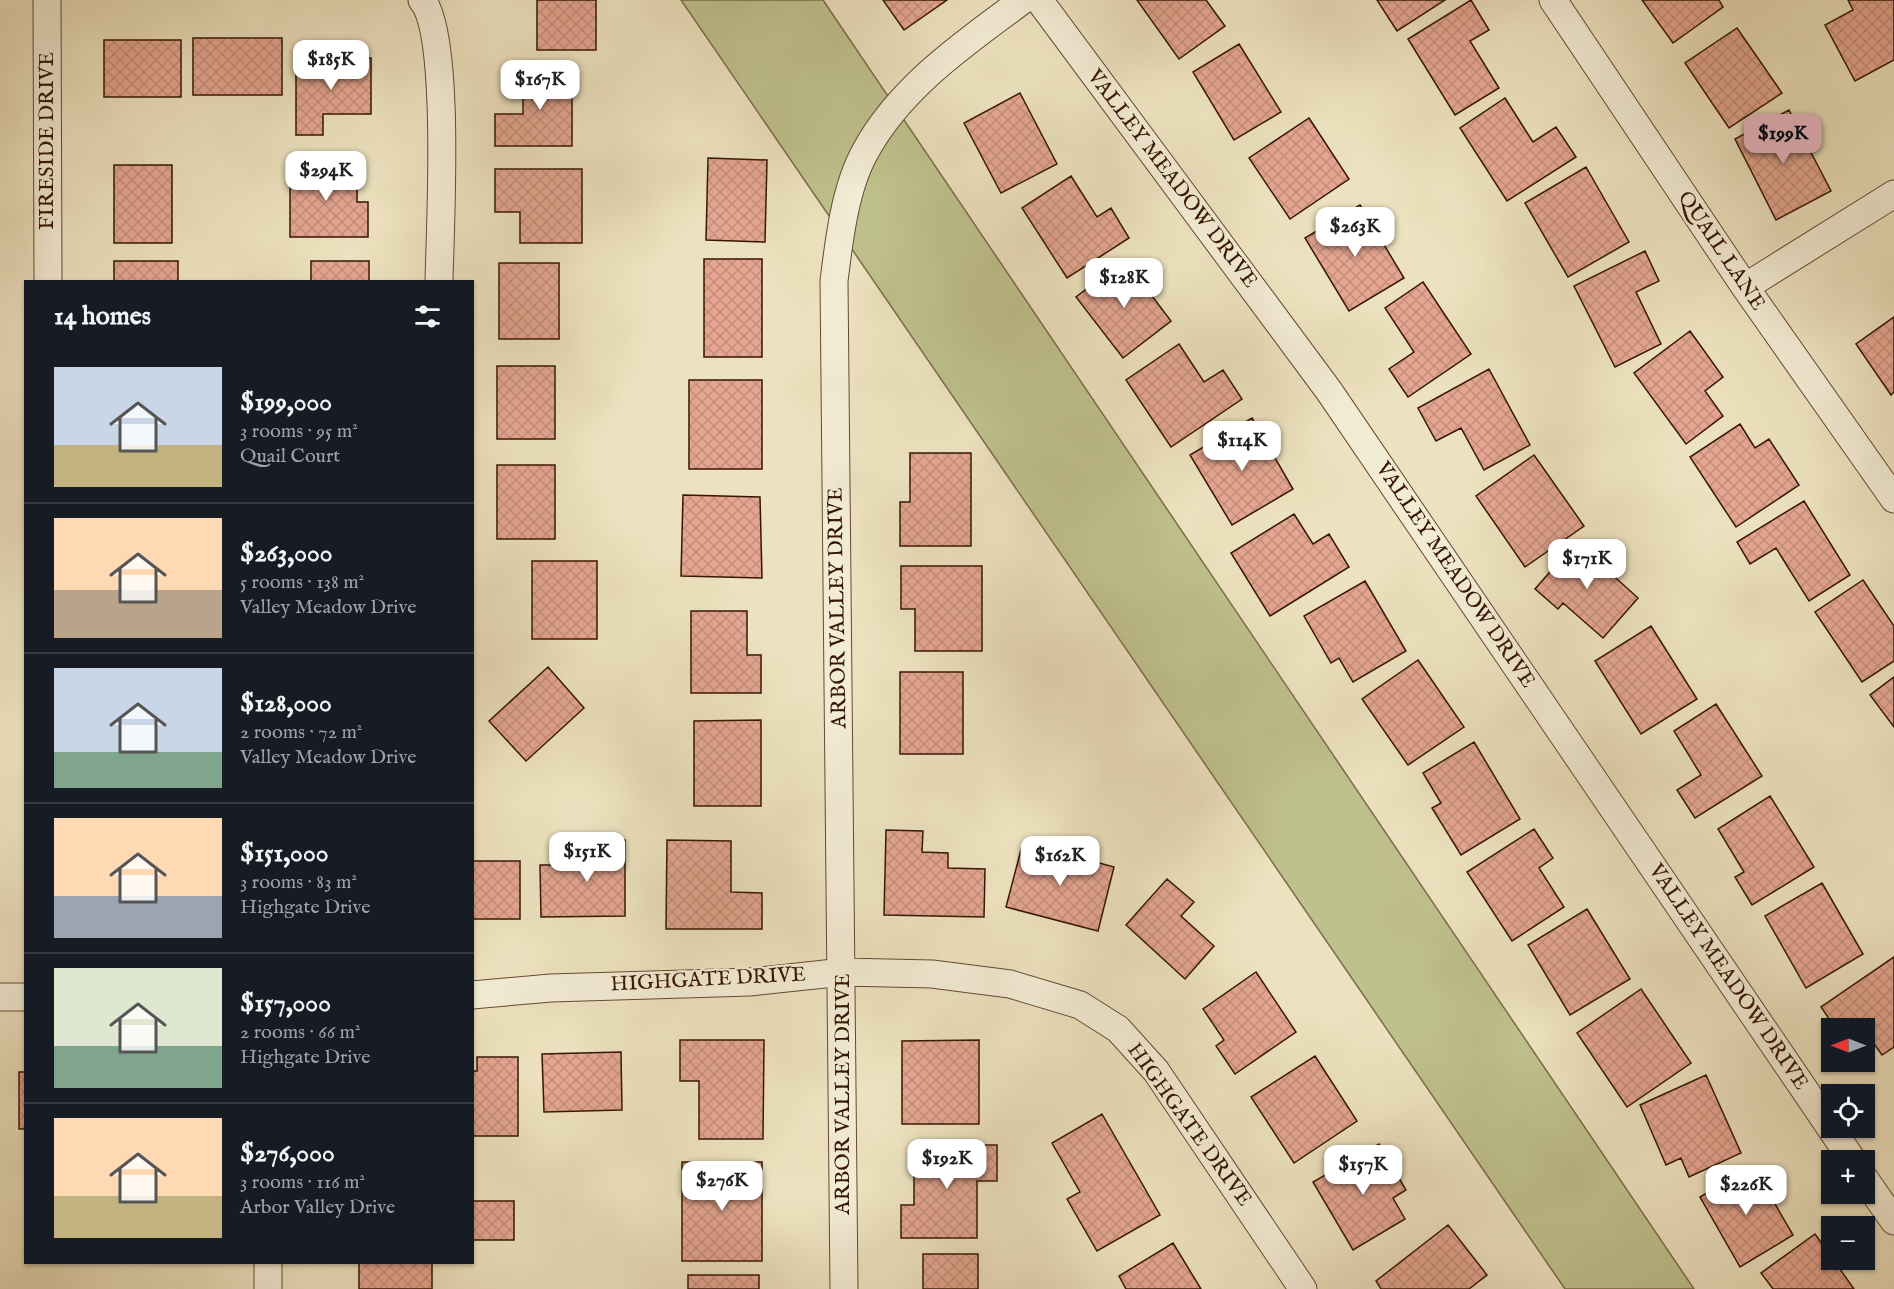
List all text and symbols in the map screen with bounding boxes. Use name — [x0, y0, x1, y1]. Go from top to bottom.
pin: $185K — [289, 40, 373, 91]
text: $185K — [307, 47, 355, 72]
street label: FIRESIDE DRIVE — [34, 52, 61, 230]
pin: $167K — [498, 60, 582, 111]
street label: VALLEY MEADOW DRIVE — [1080, 64, 1263, 294]
text: $167K — [515, 67, 565, 92]
pin: $199K — [1741, 114, 1825, 165]
text: $199K — [1758, 121, 1808, 146]
pin: $294K — [284, 151, 368, 202]
text: $294K — [299, 158, 353, 183]
street label: QUAIL LANE — [1671, 186, 1771, 316]
pin: $263K — [1313, 207, 1397, 258]
text: $263K — [1330, 214, 1380, 239]
pin: $128K — [1082, 258, 1166, 309]
text: $128K — [1099, 265, 1149, 290]
text: 14 homes — [54, 300, 151, 333]
icon: filters — [411, 300, 444, 333]
text: $199,000 — [240, 386, 332, 419]
icon: home — [102, 391, 174, 463]
text: 3 rooms · 95 m² — [240, 419, 358, 444]
pin: $114K — [1200, 421, 1284, 472]
text: $114K — [1217, 428, 1267, 453]
text: Quail Court — [240, 444, 340, 469]
street label: VALLEY MEADOW DRIVE — [1369, 456, 1541, 693]
street label: ARBOR VALLEY DRIVE — [822, 487, 854, 730]
text: $263,000 — [240, 537, 333, 570]
pin: $171K — [1545, 539, 1629, 590]
icon: home — [102, 542, 174, 614]
text: $171K — [1562, 546, 1612, 571]
text: 5 rooms · 138 m² — [240, 570, 364, 595]
text: Valley Meadow Drive — [240, 595, 416, 620]
text: $128,000 — [240, 687, 332, 720]
icon: home — [102, 692, 174, 764]
text: 2 rooms · 72 m² — [240, 720, 362, 745]
text: Valley Meadow Drive — [240, 745, 416, 770]
pin: $151K — [545, 832, 629, 883]
pin: $162K — [1018, 836, 1102, 887]
text: $151,000 — [240, 837, 328, 870]
text: $151K — [563, 839, 611, 864]
icon: home — [102, 842, 174, 914]
text: $162K — [1035, 843, 1085, 868]
street label: VALLEY MEADOW DRIVE — [1642, 858, 1814, 1095]
text: 3 rooms · 83 m² — [240, 870, 357, 895]
text: Highgate Drive — [240, 895, 371, 920]
street label: HIGHGATE DRIVE — [610, 961, 806, 999]
street label: ARBOR VALLEY DRIVE — [830, 973, 857, 1216]
text: $157,000 — [240, 987, 331, 1020]
icon: home — [102, 992, 174, 1064]
north arrow — [1821, 1018, 1875, 1072]
map controls — [1821, 1018, 1875, 1270]
text: 2 rooms · 66 m² — [240, 1020, 361, 1045]
street label: HIGHGATE DRIVE — [1121, 1038, 1257, 1212]
text: Highgate Drive — [240, 1045, 371, 1070]
button: locate — [1821, 1084, 1875, 1138]
text: $276,000 — [240, 1137, 335, 1170]
pin: $192K — [905, 1139, 989, 1190]
icon: home — [102, 1142, 174, 1214]
pin: $157K — [1321, 1145, 1405, 1196]
text: $192K — [921, 1146, 973, 1171]
button: + — [1821, 1150, 1875, 1204]
text: $157K — [1338, 1152, 1388, 1177]
pin: $276K — [680, 1161, 764, 1212]
pin: $226K — [1704, 1165, 1788, 1216]
text: $276K — [696, 1168, 748, 1193]
text: 3 rooms · 116 m² — [240, 1170, 365, 1195]
text: $226K — [1720, 1172, 1772, 1197]
text: Arbor Valley Drive — [240, 1195, 395, 1220]
button: − — [1821, 1216, 1875, 1270]

